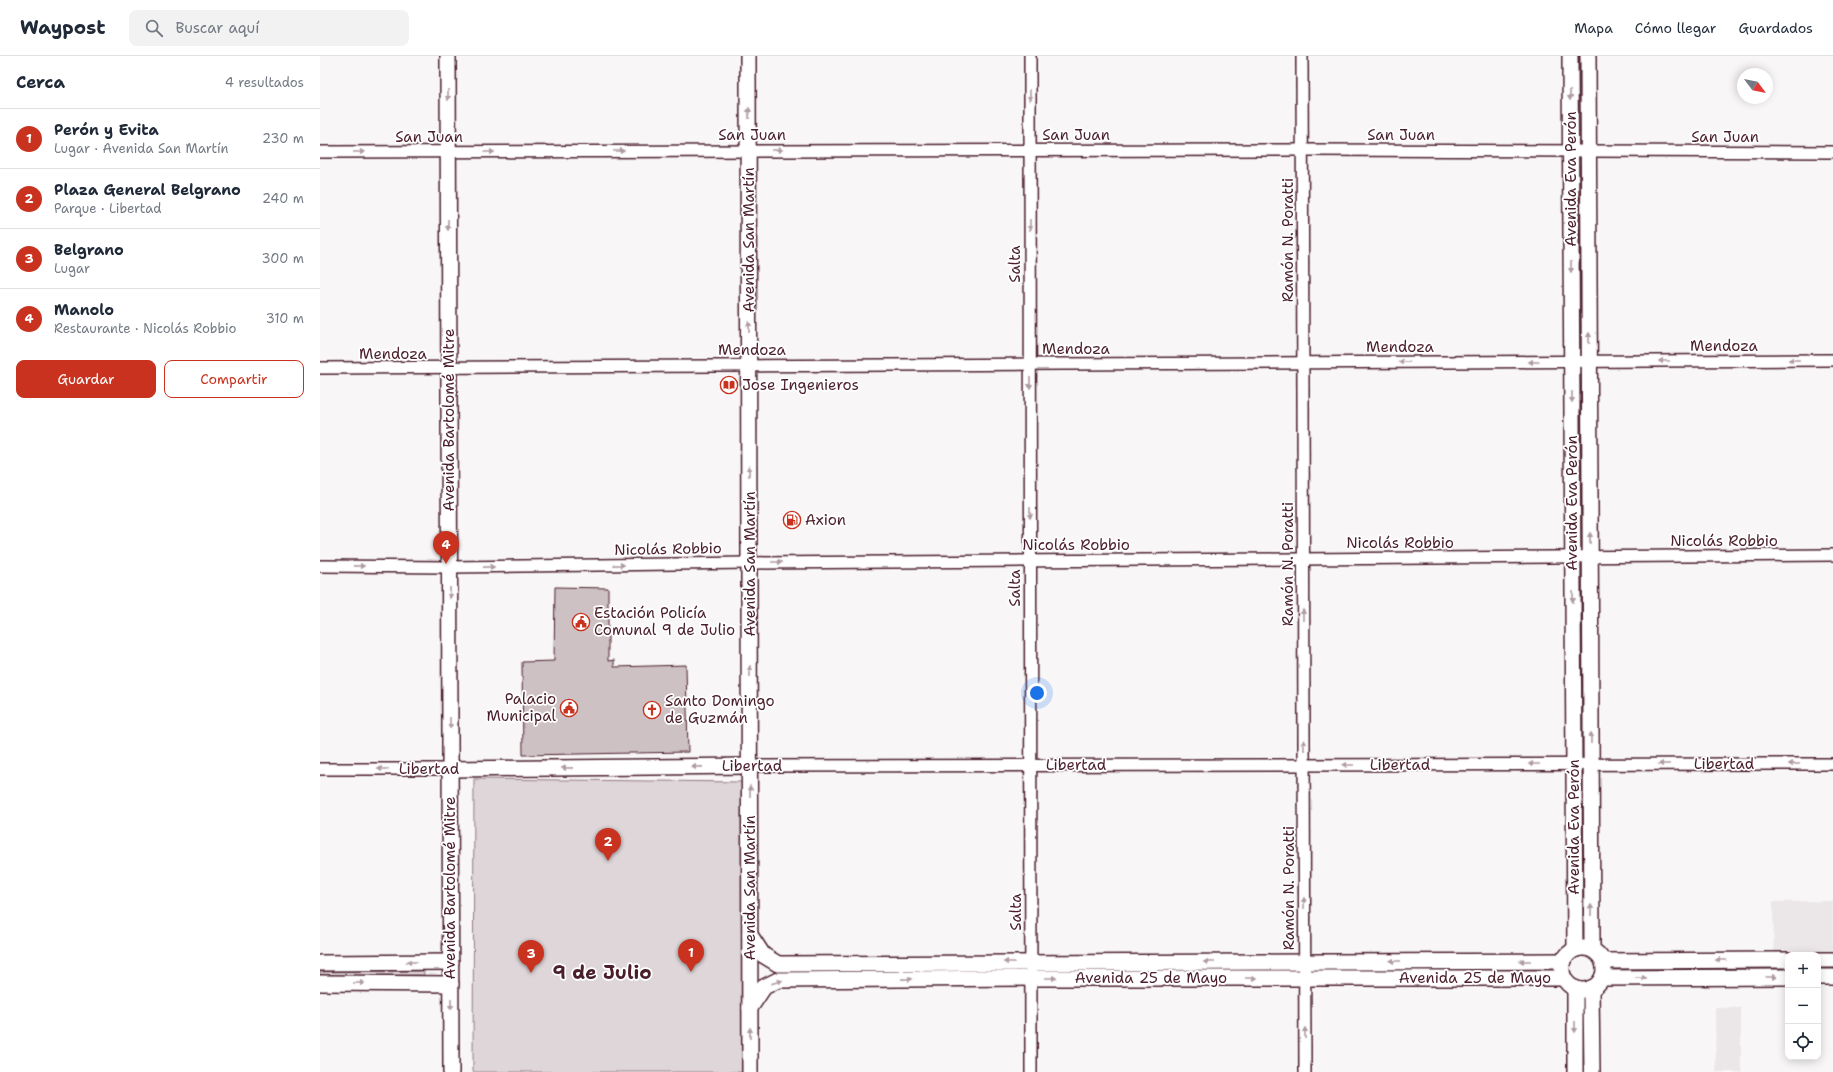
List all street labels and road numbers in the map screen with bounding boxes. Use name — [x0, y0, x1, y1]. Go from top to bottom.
street label: Avenida Eva Perón — [1561, 111, 1581, 247]
street label: San Juan — [718, 125, 786, 145]
street label: San Juan — [1042, 125, 1110, 145]
street label: San Juan — [1367, 125, 1435, 145]
street label: San Juan — [395, 127, 463, 147]
street label: San Juan — [1691, 127, 1759, 147]
street label: Avenida San Martín — [739, 167, 759, 313]
street label: Ramón N. Poratti — [1278, 178, 1298, 302]
street label: Salta — [1005, 245, 1025, 283]
street label: Avenida Bartolomé Mitre — [439, 329, 459, 511]
street label: Mendoza — [1690, 336, 1759, 356]
street label: Mendoza — [1366, 337, 1435, 357]
street label: Mendoza — [1042, 339, 1111, 359]
street label: Mendoza — [718, 340, 787, 360]
street label: Mendoza — [359, 344, 428, 364]
street label: Avenida Eva Perón — [1562, 435, 1582, 571]
street label: Avenida San Martín — [740, 491, 760, 637]
street label: Ramón N. Poratti — [1278, 502, 1298, 626]
street label: Nicolás Robbio — [1670, 531, 1778, 551]
street label: Nicolás Robbio — [1346, 533, 1454, 553]
street label: Nicolás Robbio — [1022, 535, 1130, 555]
street label: Nicolás Robbio — [614, 538, 722, 560]
street label: Salta — [1005, 569, 1025, 607]
street label: Libertad — [1694, 754, 1755, 774]
street label: Libertad — [1046, 755, 1107, 775]
street label: Libertad — [1370, 755, 1431, 775]
street label: Libertad — [722, 756, 783, 776]
street label: Libertad — [399, 759, 460, 779]
street label: Avenida Eva Perón — [1564, 759, 1584, 895]
street label: Avenida Bartolomé Mitre — [440, 797, 460, 979]
street label: Avenida San Martín — [740, 815, 760, 961]
street label: Ramón N. Poratti — [1279, 826, 1299, 950]
street label: Salta — [1006, 893, 1026, 931]
street label: Avenida 25 de Mayo — [1075, 968, 1227, 988]
street label: Avenida 25 de Mayo — [1399, 968, 1551, 988]

